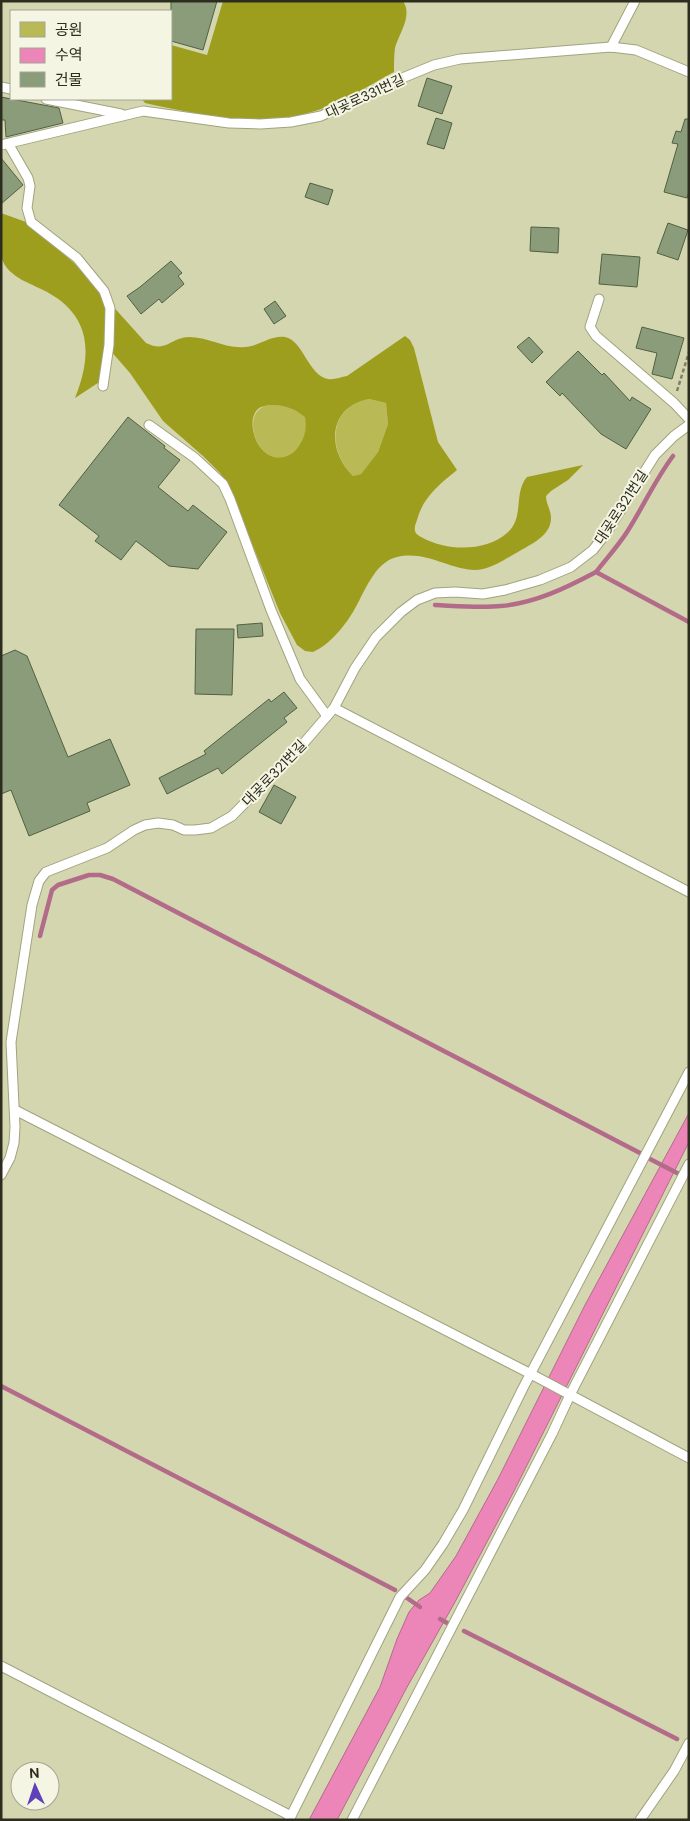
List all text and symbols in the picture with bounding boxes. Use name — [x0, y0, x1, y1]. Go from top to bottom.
legend — [10, 10, 172, 100]
text: 공원 — [55, 20, 83, 40]
text: 수역 — [55, 45, 83, 65]
text: 건물 — [55, 70, 83, 90]
street label: 대곶로331번길 — [323, 70, 407, 122]
street label: 대곶로321번길 — [590, 466, 652, 548]
street label: 대곶로321번길 — [238, 736, 310, 810]
north arrow — [10, 1761, 60, 1811]
text: N — [29, 1764, 40, 1782]

